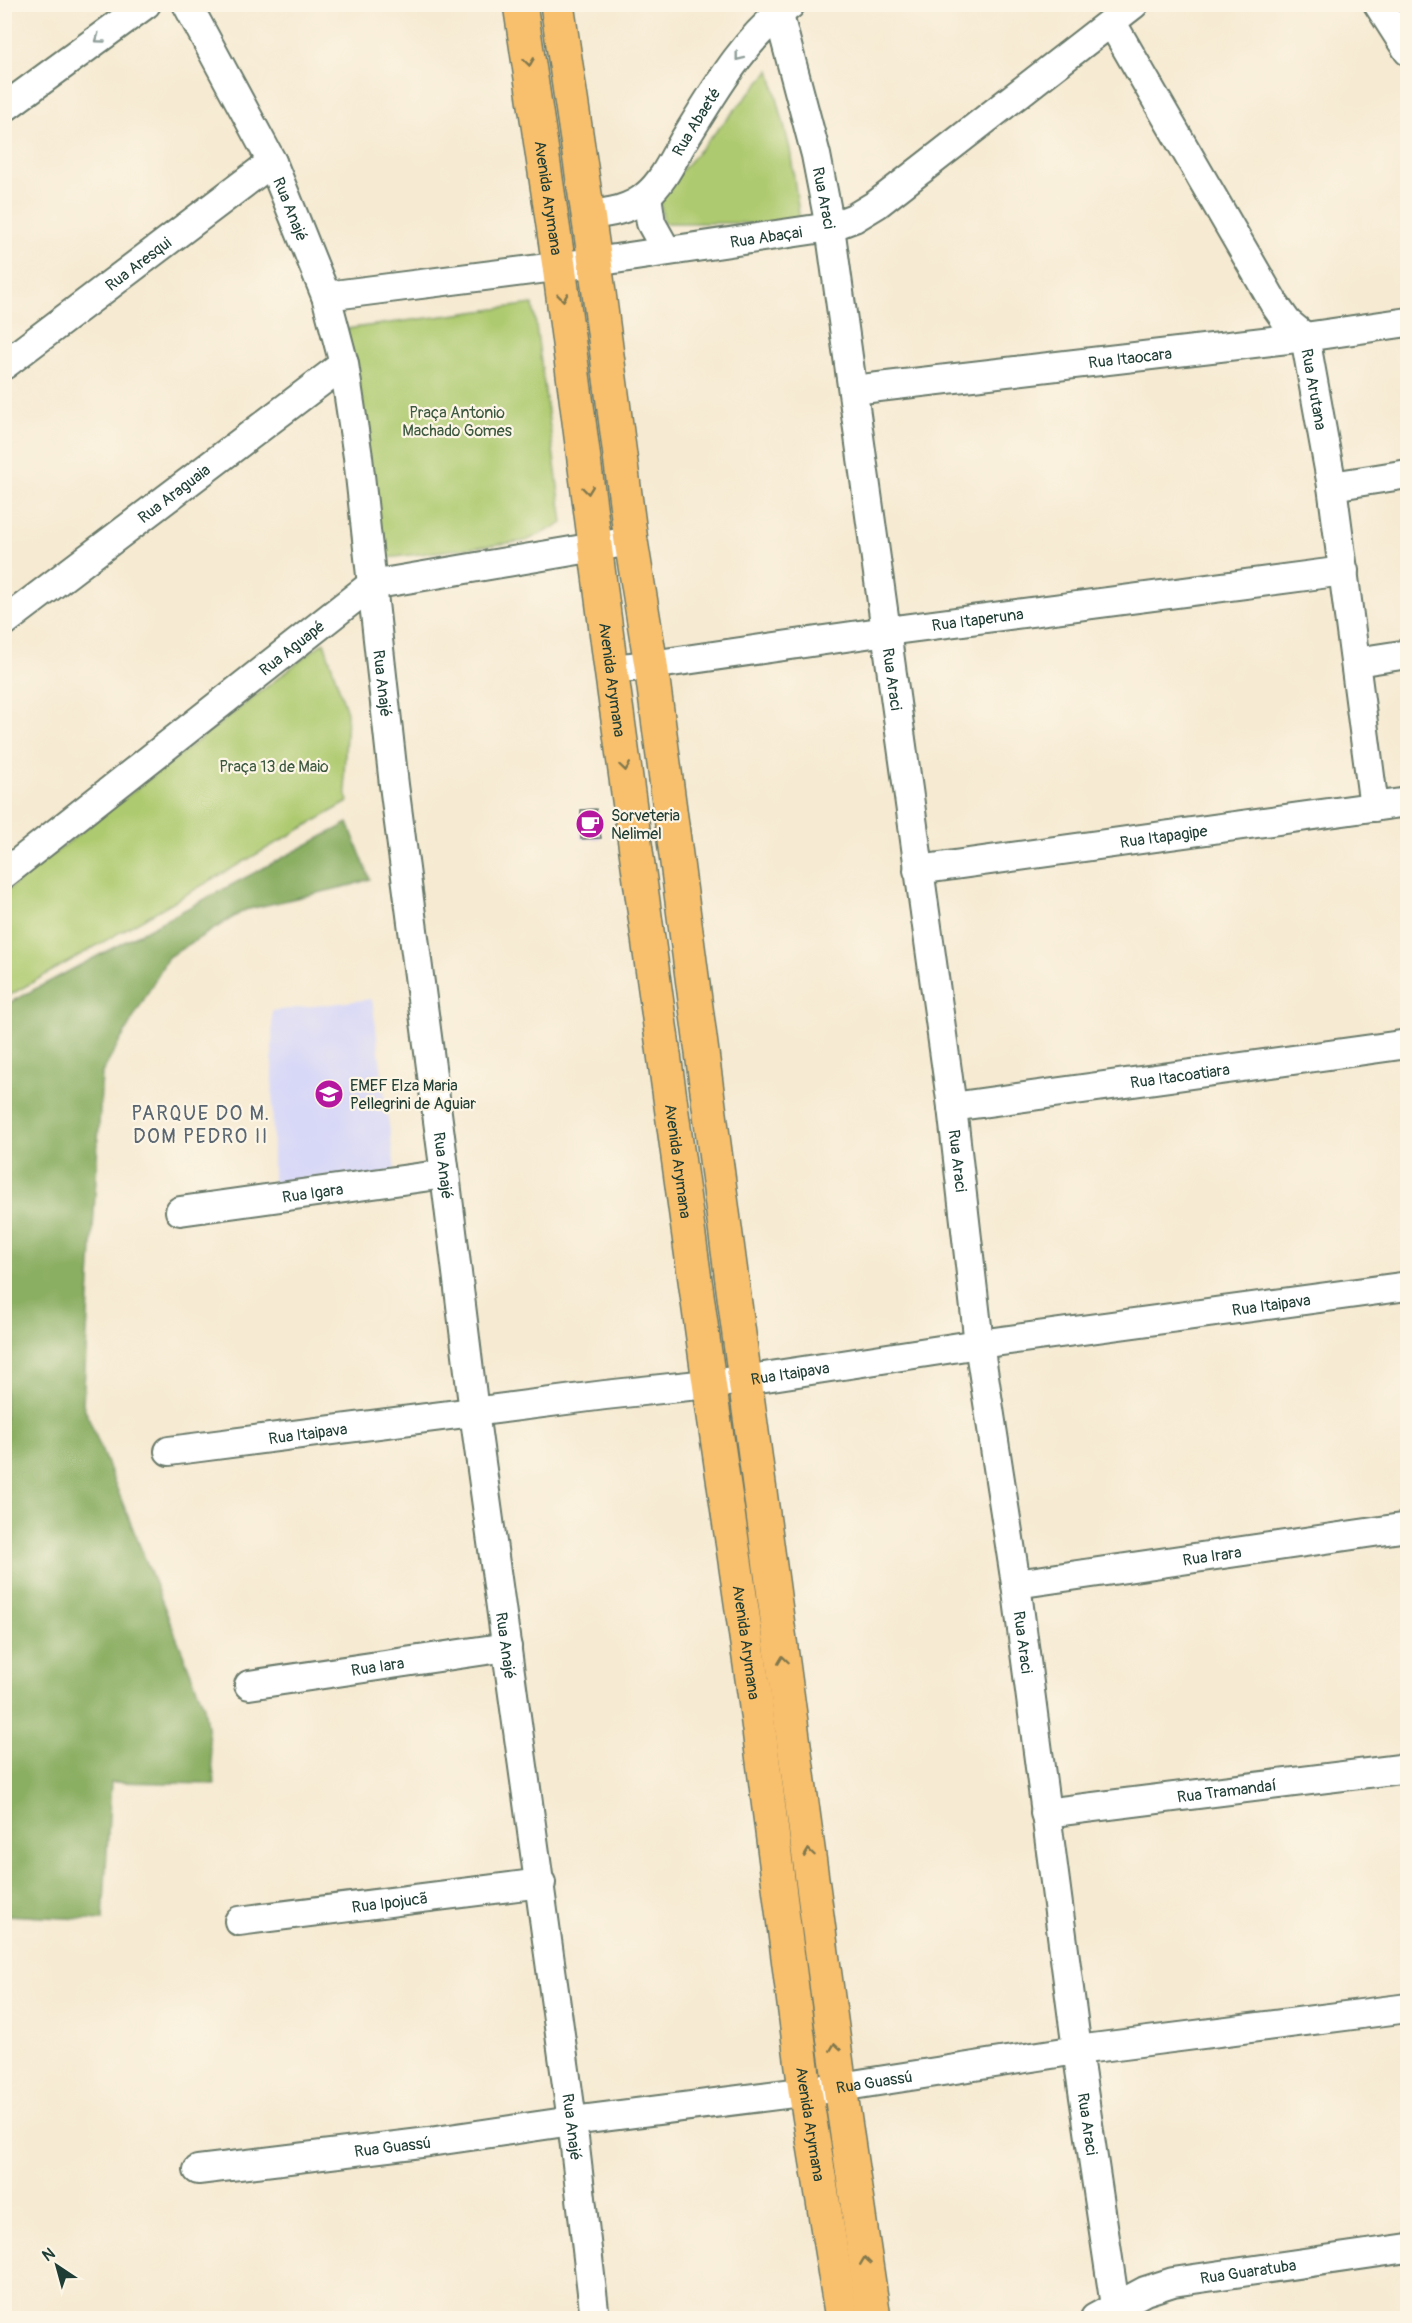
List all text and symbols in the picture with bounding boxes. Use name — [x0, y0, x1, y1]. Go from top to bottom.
one-way arrow — [94, 32, 105, 43]
one-way arrow — [736, 51, 747, 62]
one-way arrow — [522, 58, 534, 67]
street label: Rua Abaeté — [668, 84, 725, 160]
street label: Avenida Arymana — [529, 139, 566, 257]
street label: Rua Araci — [808, 165, 839, 230]
street label: Rua Anajé — [268, 174, 312, 244]
street label: Rua Abaçai — [729, 222, 804, 253]
street label: Rua Aresqui — [102, 233, 176, 296]
one-way arrow — [556, 292, 569, 301]
street label: Rua Itaocara — [1087, 344, 1173, 373]
street label: Rua Arutana — [1296, 347, 1331, 432]
park label: Praça Antonio Machado Gomes — [402, 403, 512, 441]
street label: Rua Araguaia — [134, 460, 214, 528]
one-way arrow — [582, 486, 594, 495]
street label: Rua Itaperuna — [931, 604, 1025, 636]
street label: Rua Aguapé — [255, 616, 329, 680]
street label: Avenida Arymana — [594, 621, 629, 738]
street label: Rua Araci — [877, 647, 906, 712]
street label: Rua Anajé — [368, 649, 395, 718]
park label: Praça 13 de Maio — [219, 757, 329, 777]
one-way arrow — [618, 762, 630, 771]
place label: Sorveteria Nelimel — [611, 806, 680, 844]
cafe icon: Sorveteria Nelimel — [574, 808, 606, 840]
street label: Rua Itapagipe — [1119, 821, 1209, 853]
street label: Rua Itacoatiara — [1129, 1060, 1231, 1093]
place label: EMEF Elza Maria Pellegrini de Aguiar — [350, 1076, 476, 1114]
school or university icon: EMEF Elza Maria Pellegrini de Aguiar — [313, 1078, 345, 1110]
district label: PARQUE DO M. DOM PEDRO II — [131, 1101, 271, 1149]
street label: Avenida Arymana — [660, 1103, 695, 1220]
street label: Rua Araci — [944, 1128, 971, 1193]
street label: Rua Anajé — [429, 1131, 457, 1200]
street label: Rua Igara — [281, 1179, 345, 1208]
street label: Rua Itaipava — [1231, 1290, 1312, 1321]
street label: Rua Itaipava — [750, 1358, 831, 1390]
street label: Rua Itaipava — [267, 1419, 349, 1449]
street label: Rua Irara — [1181, 1542, 1243, 1571]
street label: Avenida Arymana — [728, 1584, 764, 1701]
street label: Rua Araci — [1009, 1610, 1037, 1675]
street label: Rua Anajé — [491, 1611, 520, 1680]
street label: Rua Iara — [350, 1653, 406, 1681]
one-way arrow — [777, 1656, 790, 1665]
street label: Rua Tramandaí — [1176, 1775, 1278, 1808]
one-way arrow — [803, 1849, 816, 1858]
street label: Rua Ipojucã — [351, 1888, 429, 1918]
one-way arrow — [829, 2042, 841, 2051]
street label: Avenida Arymana — [791, 2066, 829, 2183]
street label: Rua Guassú — [835, 2067, 914, 2098]
street label: Rua Araci — [1072, 2091, 1102, 2157]
street label: Rua Anajé — [557, 2092, 586, 2162]
street label: Rua Guassú — [353, 2133, 432, 2162]
north arrow — [27, 2236, 87, 2296]
text: N — [39, 2243, 59, 2266]
street label: Rua Guaratuba — [1199, 2255, 1298, 2289]
one-way arrow — [860, 2256, 872, 2265]

